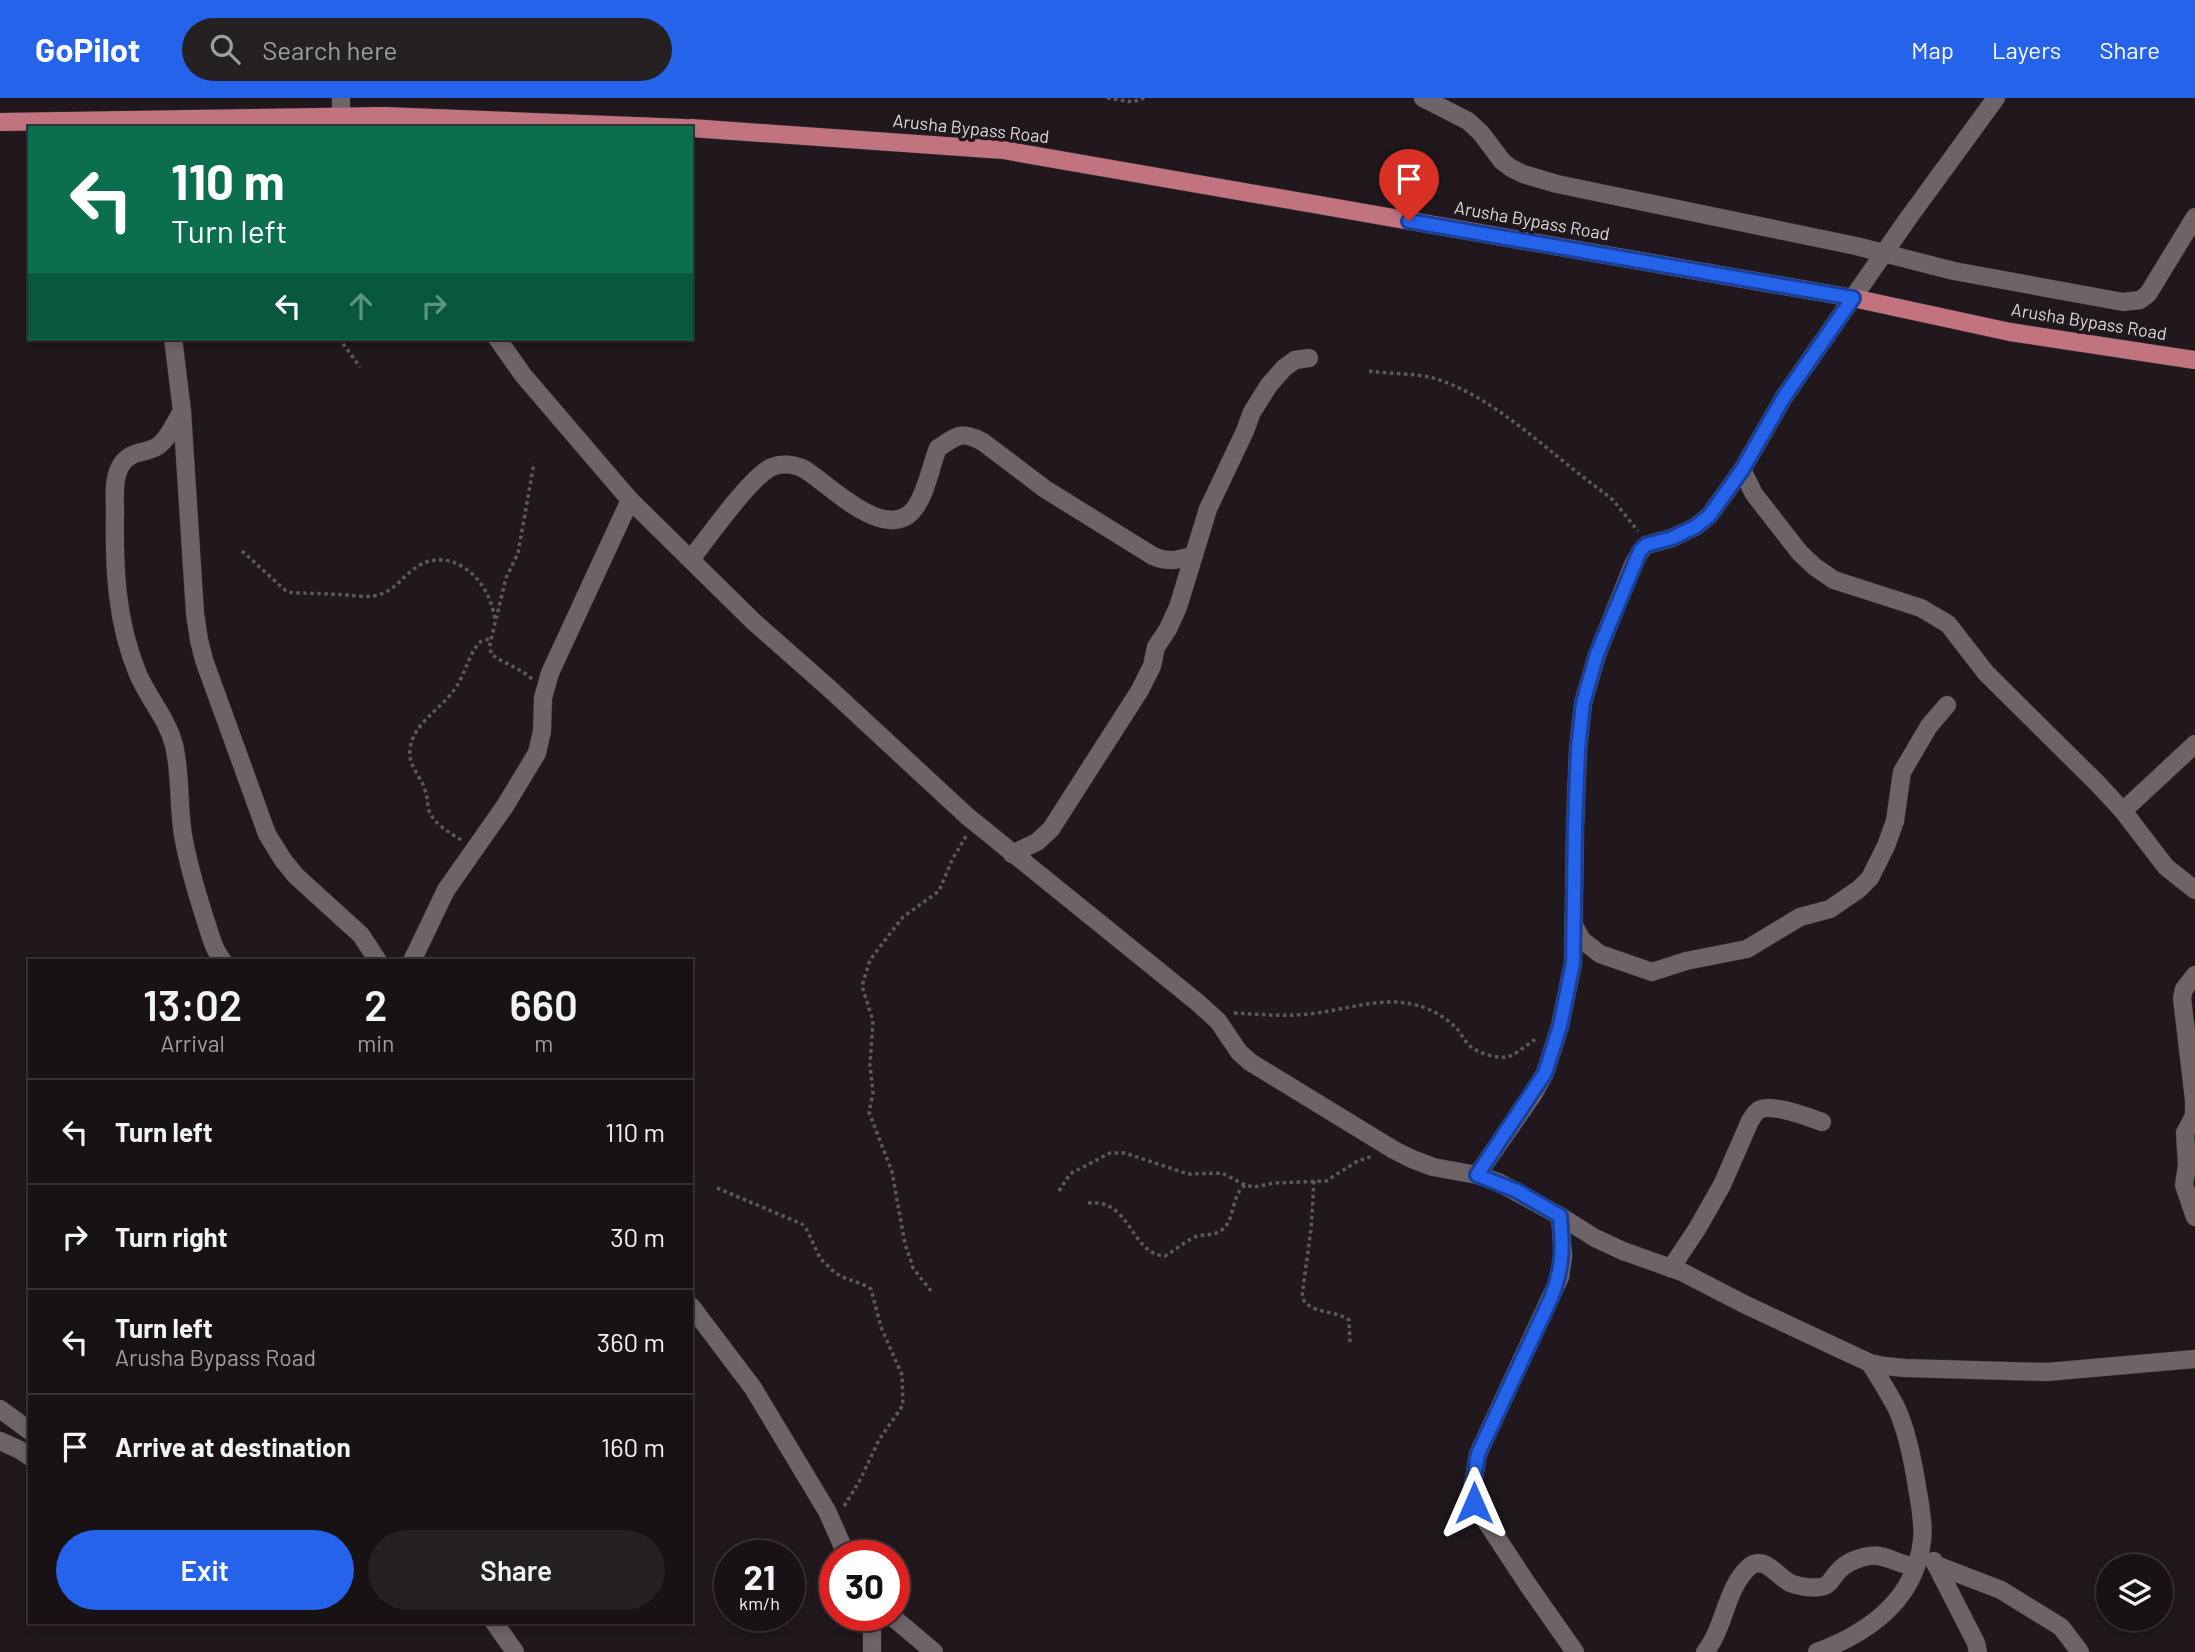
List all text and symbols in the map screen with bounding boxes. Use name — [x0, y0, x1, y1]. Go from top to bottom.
search box — [182, 18, 672, 81]
text: GoPilot — [35, 29, 140, 69]
icon: search — [206, 30, 244, 68]
text: Search here — [262, 34, 397, 65]
text: Map — [1911, 35, 1954, 64]
text: Layers — [1992, 35, 2061, 64]
text: Share — [2099, 35, 2160, 64]
street label: Arusha Bypass Road — [892, 109, 1050, 147]
pin — [1379, 149, 1439, 221]
text: 110 m — [171, 151, 285, 210]
icon: left — [56, 154, 147, 245]
icon: arrive — [1390, 160, 1428, 198]
street label: Arusha Bypass Road — [1453, 196, 1612, 245]
text: Turn left — [171, 211, 288, 249]
icon: left — [269, 287, 307, 325]
icon: ahead — [342, 287, 380, 325]
icon: right — [415, 287, 453, 325]
street label: Arusha Bypass Road — [2010, 298, 2169, 344]
text: 13:02 — [143, 979, 242, 1029]
text: 2 — [364, 979, 387, 1029]
text: 660 — [510, 979, 578, 1029]
text: Arrival — [160, 1029, 225, 1057]
text: min — [357, 1029, 395, 1057]
text: m — [534, 1029, 553, 1057]
icon: left — [56, 1113, 94, 1151]
text: Turn left — [115, 1116, 213, 1147]
text: 110 m — [605, 1116, 665, 1147]
icon: right — [56, 1218, 94, 1256]
text: Turn right — [115, 1221, 228, 1252]
text: 30 m — [610, 1221, 665, 1252]
text: Turn left — [115, 1312, 213, 1343]
icon: left — [56, 1323, 94, 1361]
text: 360 m — [597, 1326, 665, 1357]
text: Arusha Bypass Road — [115, 1343, 316, 1371]
icon: arrive — [56, 1428, 94, 1466]
text: Arrive at destination — [115, 1431, 351, 1462]
text: 160 m — [601, 1431, 665, 1462]
position arrow — [1437, 1466, 1511, 1540]
button: Exit — [56, 1530, 354, 1610]
button: Share — [368, 1530, 665, 1610]
speed limit sign: 30 — [819, 1540, 910, 1631]
map controls — [2096, 1554, 2173, 1631]
button: layers — [2096, 1554, 2173, 1631]
text: 21 — [744, 1555, 775, 1597]
text: km/h — [739, 1592, 780, 1614]

